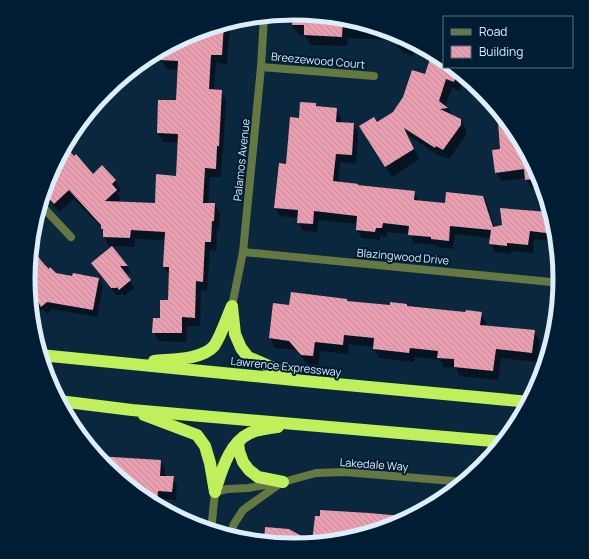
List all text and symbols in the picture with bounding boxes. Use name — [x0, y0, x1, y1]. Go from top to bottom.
legend — [443, 16, 573, 68]
text: Road — [479, 23, 507, 40]
text: Building — [479, 43, 523, 60]
street label: Breezewood Court — [270, 48, 366, 72]
street label: Palamos Avenue — [229, 118, 253, 202]
street label: Blazingwood Drive — [356, 244, 450, 268]
street label: Lawrence Expressway — [230, 353, 342, 379]
street label: Lakedale Way — [339, 454, 409, 474]

